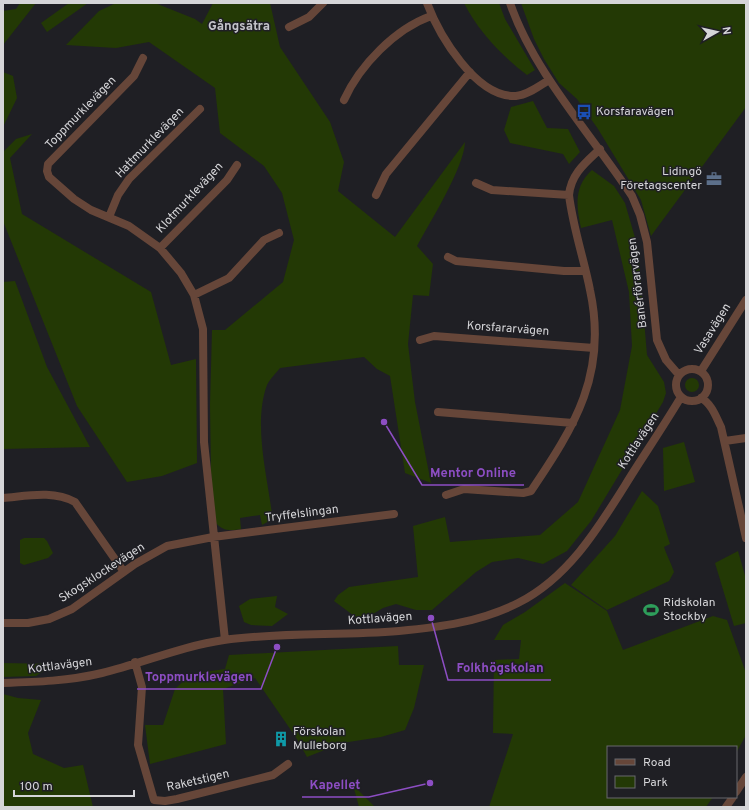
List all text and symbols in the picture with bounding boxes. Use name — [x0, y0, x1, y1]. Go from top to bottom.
north arrow — [697, 12, 737, 52]
district label: Gångsätra — [208, 19, 270, 35]
text: N — [718, 26, 733, 36]
street label: Toppmurklevägen — [42, 73, 120, 153]
bus stop icon: Korsfaravägen — [575, 103, 593, 121]
street label: Hattmurklevägen — [112, 104, 188, 182]
place label: Korsfaravägen — [596, 104, 674, 120]
street label: Klotmurklevägen — [153, 159, 227, 237]
place label: Lidingö Företagscenter — [620, 164, 702, 194]
office icon: Lidingö Företagscenter — [705, 170, 723, 188]
street label: Banérförarvägen — [625, 237, 651, 329]
street label: Vasavägen — [691, 300, 735, 358]
street label: Korsfararvägen — [466, 318, 550, 340]
street label: Kottlavägen — [615, 410, 663, 472]
callout: Mentor Online — [422, 460, 524, 485]
text: Mentor Online — [430, 466, 516, 482]
street label: Tryffelslingan — [265, 502, 339, 526]
street label: Skogsklockevägen — [56, 539, 148, 607]
place label: Ridskolan Stockby — [663, 595, 715, 625]
sports icon: Ridskolan Stockby — [642, 601, 660, 619]
street label: Kottlavägen — [347, 609, 413, 629]
street label: Kottlavägen — [27, 654, 93, 678]
callout: Folkhögskolan — [448, 655, 551, 680]
text: Folkhögskolan — [456, 661, 544, 677]
callout: Toppmurklevägen — [137, 664, 261, 689]
text: Toppmurklevägen — [145, 670, 253, 686]
place label: Förskolan Mulleborg — [293, 724, 347, 754]
building icon: Förskolan Mulleborg — [272, 730, 290, 748]
legend — [607, 746, 737, 798]
text: Road — [643, 755, 671, 771]
street label: Raketstigen — [165, 766, 231, 796]
scale bar — [14, 772, 134, 798]
callout: Kapellet — [302, 772, 369, 797]
text: Park — [643, 775, 668, 791]
text: Kapellet — [310, 778, 360, 794]
text: 100 m — [20, 779, 53, 795]

